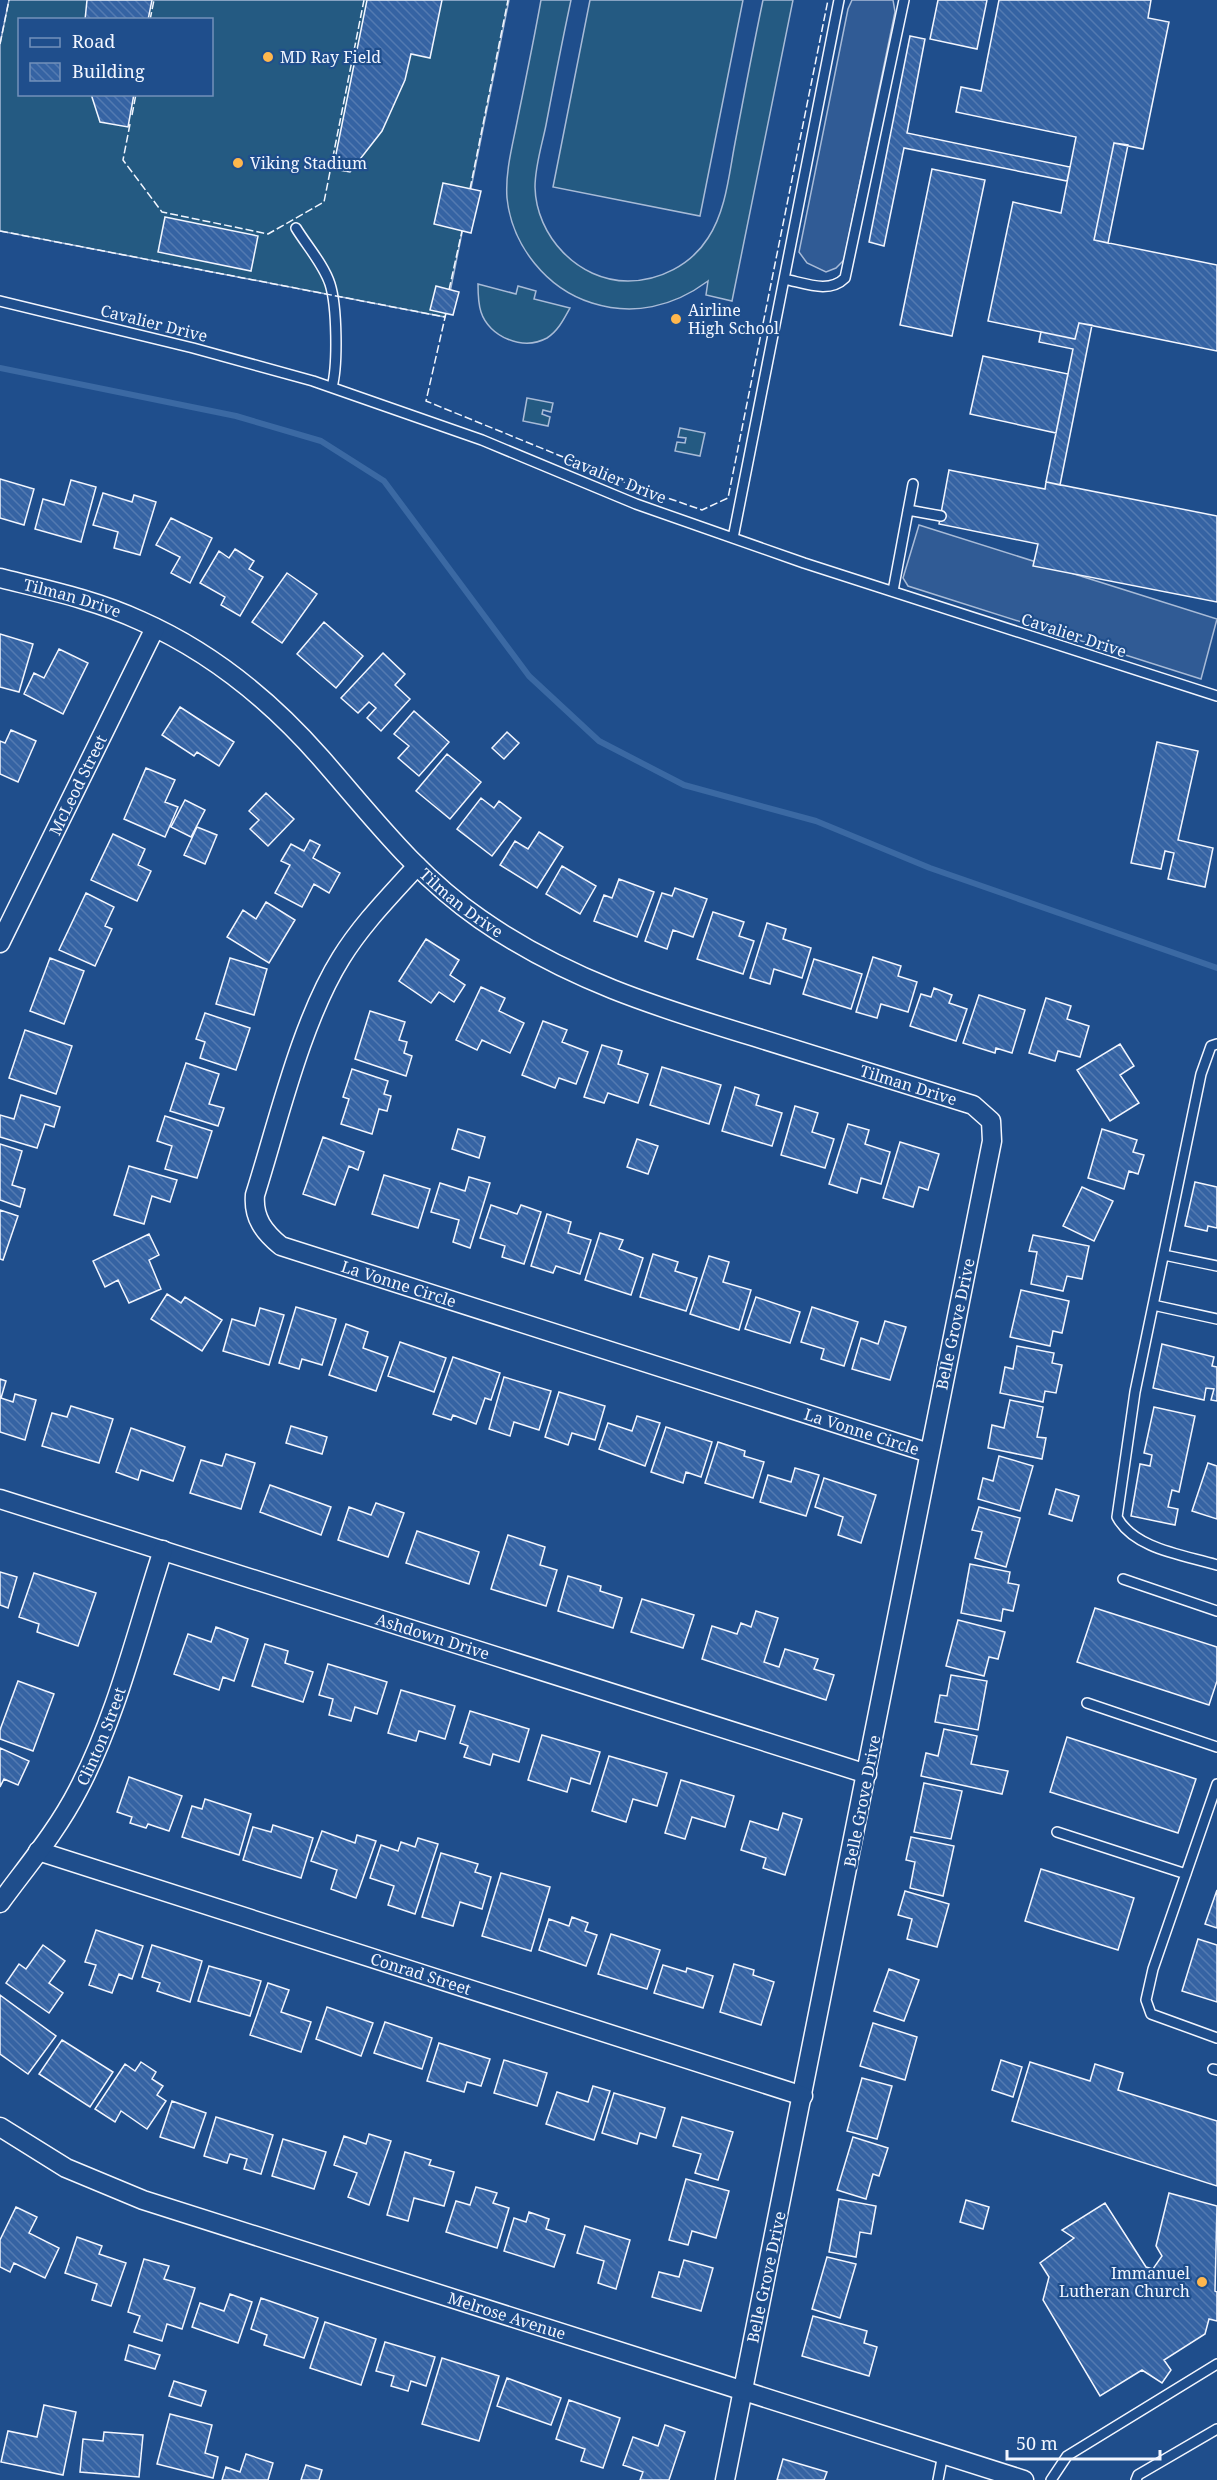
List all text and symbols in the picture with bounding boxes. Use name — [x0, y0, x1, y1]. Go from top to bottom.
legend — [18, 18, 213, 96]
text: Road — [72, 29, 115, 53]
place label: MD Ray Field — [280, 46, 381, 68]
marker: MD Ray Field — [261, 50, 275, 64]
text: Building — [72, 59, 145, 83]
place label: Viking Stadium — [250, 152, 367, 174]
marker: Viking Stadium — [231, 156, 245, 170]
street label: Cavalier Drive — [98, 299, 210, 347]
place label: Airline High School — [688, 299, 779, 339]
marker: Airline High School — [669, 312, 683, 326]
street label: Cavalier Drive — [560, 447, 670, 509]
street label: Tilman Drive — [21, 573, 124, 622]
street label: Cavalier Drive — [1019, 608, 1129, 662]
street label: McLeod Street — [44, 731, 112, 839]
street label: Tilman Drive — [415, 863, 508, 943]
street label: Tilman Drive — [857, 1059, 960, 1110]
street label: La Vonne Circle — [339, 1255, 459, 1312]
street label: Belle Grove Drive — [930, 1256, 980, 1392]
street label: La Vonne Circle — [802, 1403, 922, 1460]
street label: Ashdown Drive — [373, 1608, 492, 1665]
street label: Clinton Street — [71, 1684, 131, 1789]
street label: Belle Grove Drive — [838, 1733, 886, 1869]
street label: Conrad Street — [368, 1947, 474, 2000]
street label: Belle Grove Drive — [741, 2209, 791, 2345]
place label: Immanuel Lutheran Church — [1059, 2262, 1190, 2302]
marker: Immanuel Lutheran Church — [1195, 2275, 1209, 2289]
street label: Melrose Avenue — [445, 2287, 569, 2345]
scale bar — [1007, 2423, 1160, 2461]
text: 50 m — [1016, 2431, 1058, 2455]

